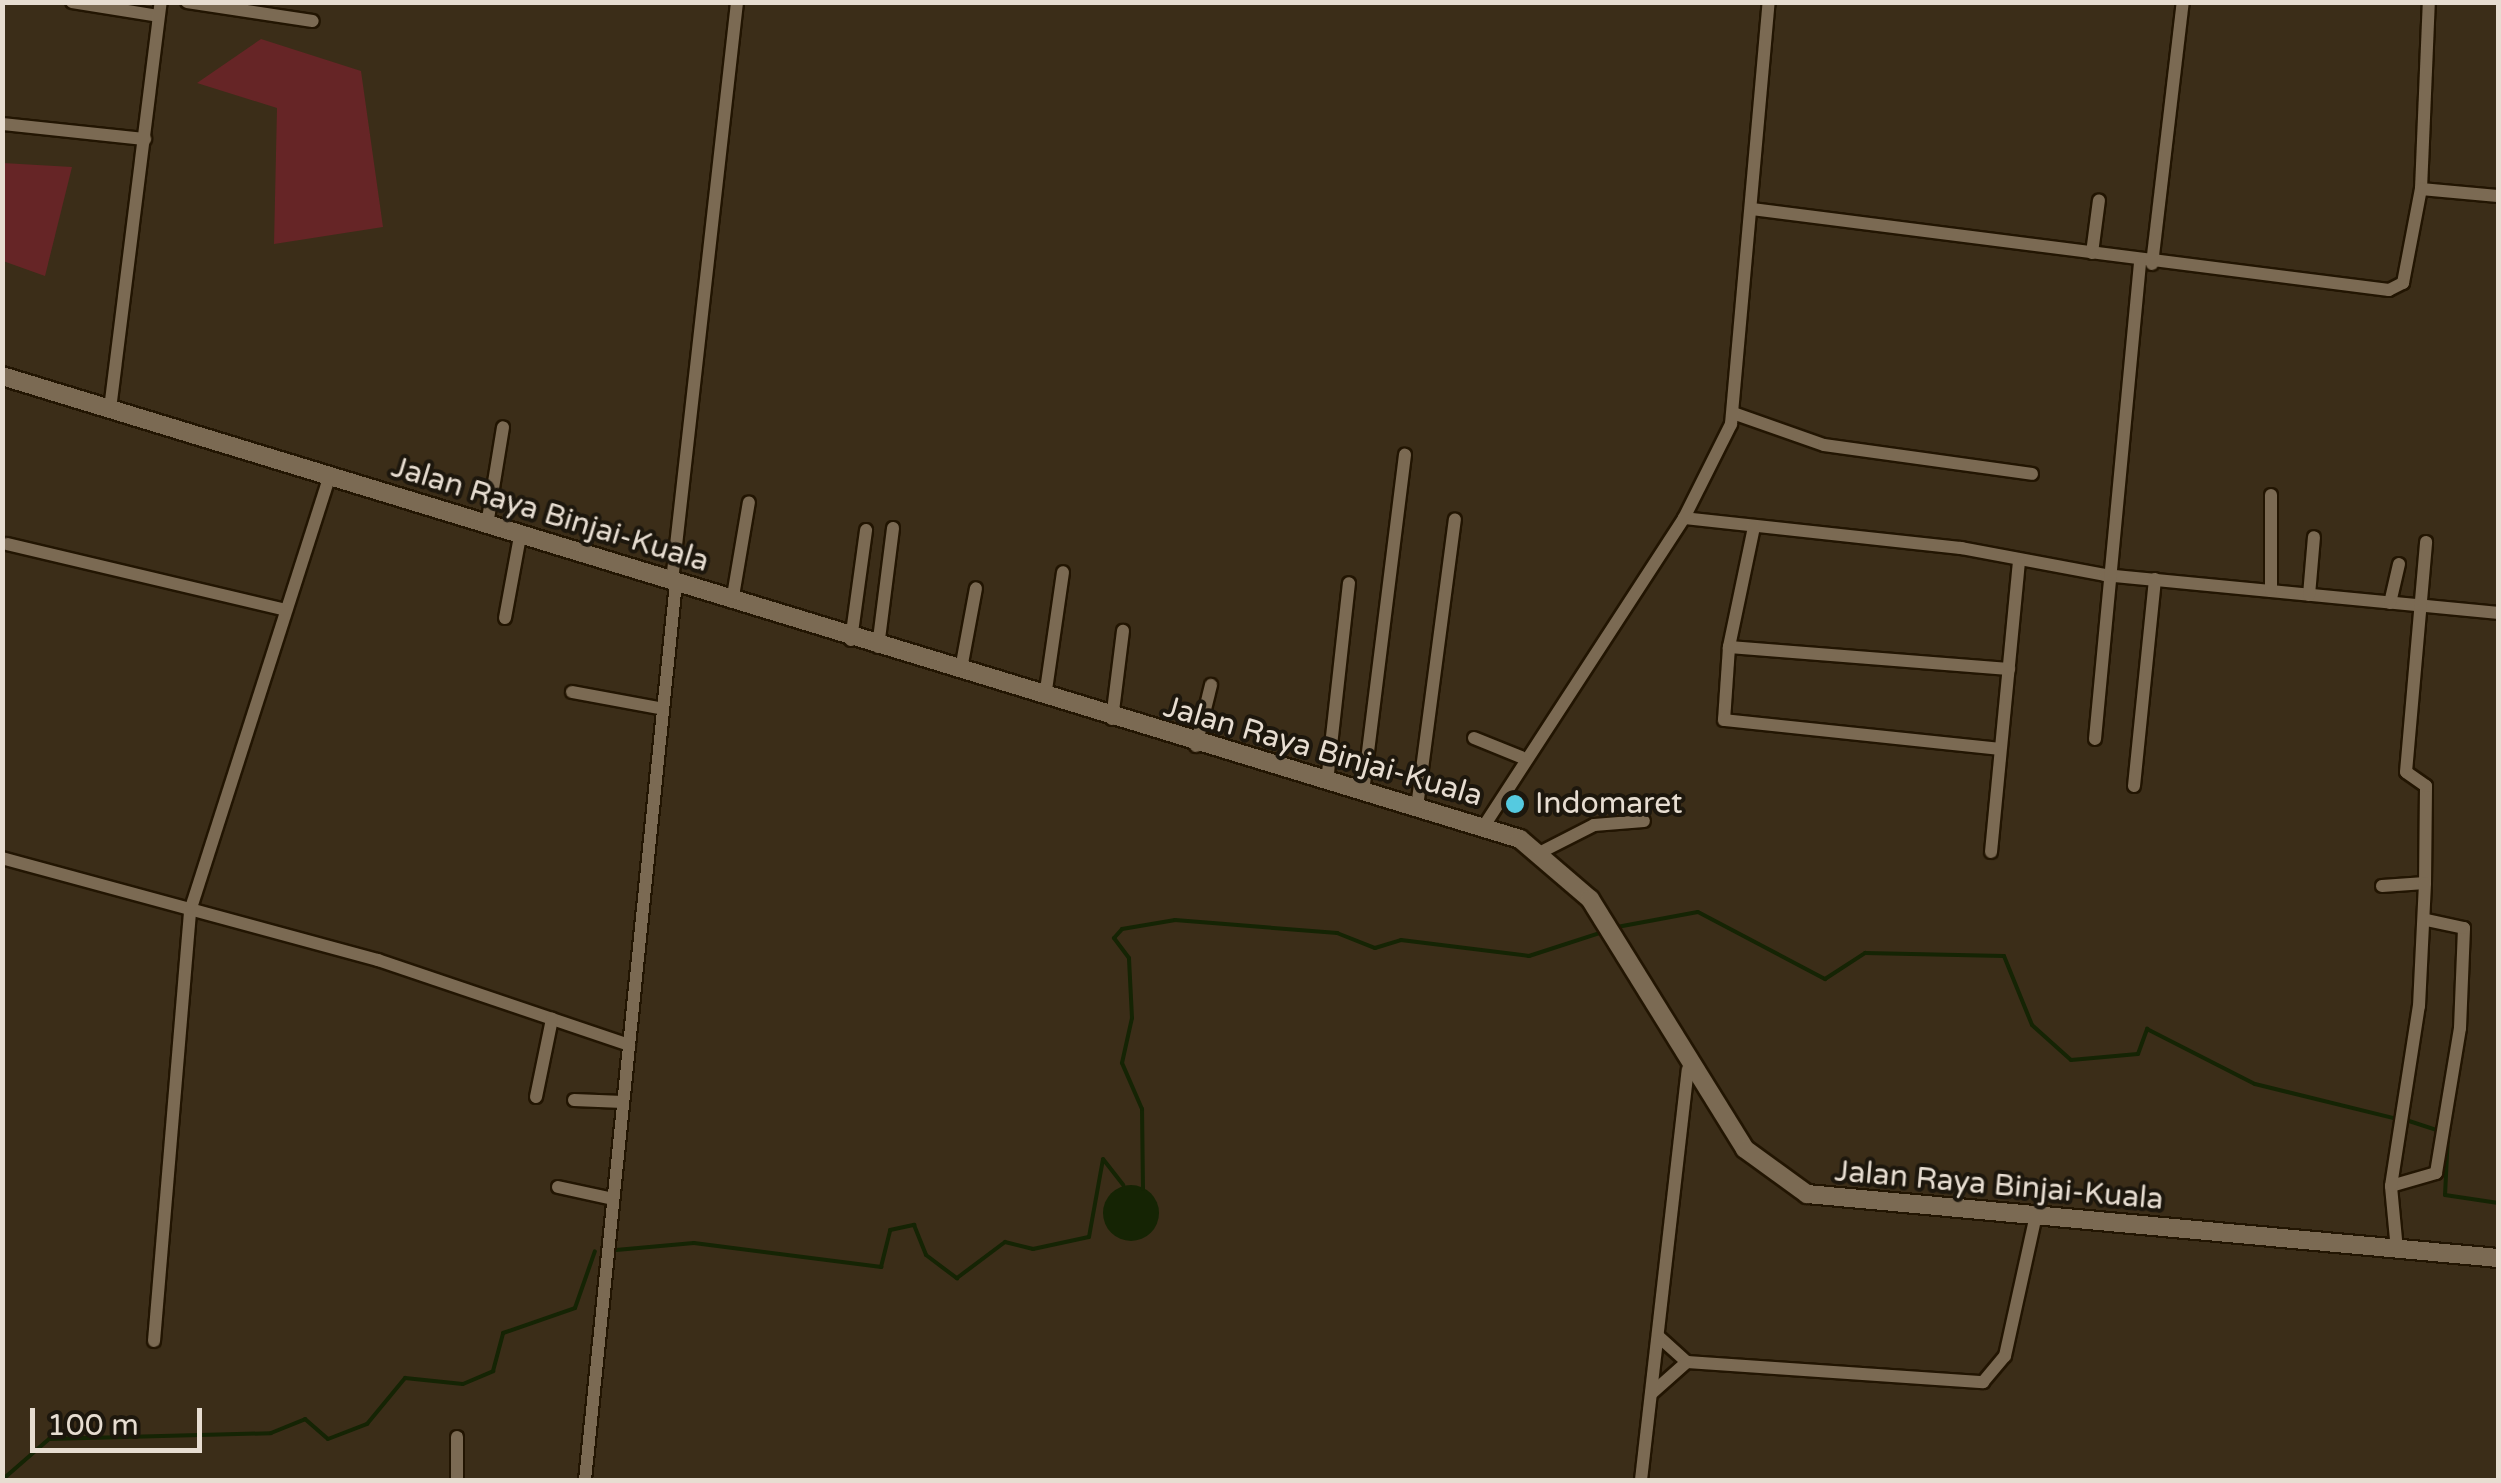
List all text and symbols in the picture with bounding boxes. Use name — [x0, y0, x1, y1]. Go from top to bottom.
street label: Jalan Raya Binjai-Kuala — [387, 450, 713, 580]
street label: Jalan Raya Binjai-Kuala — [1160, 689, 1486, 815]
place label: Indomaret — [1535, 786, 1683, 822]
marker: Indomaret — [1504, 793, 1526, 815]
street label: Jalan Raya Binjai-Kuala — [1833, 1154, 2165, 1218]
scale bar — [35, 1388, 208, 1450]
text: 100 m — [47, 1407, 139, 1444]

